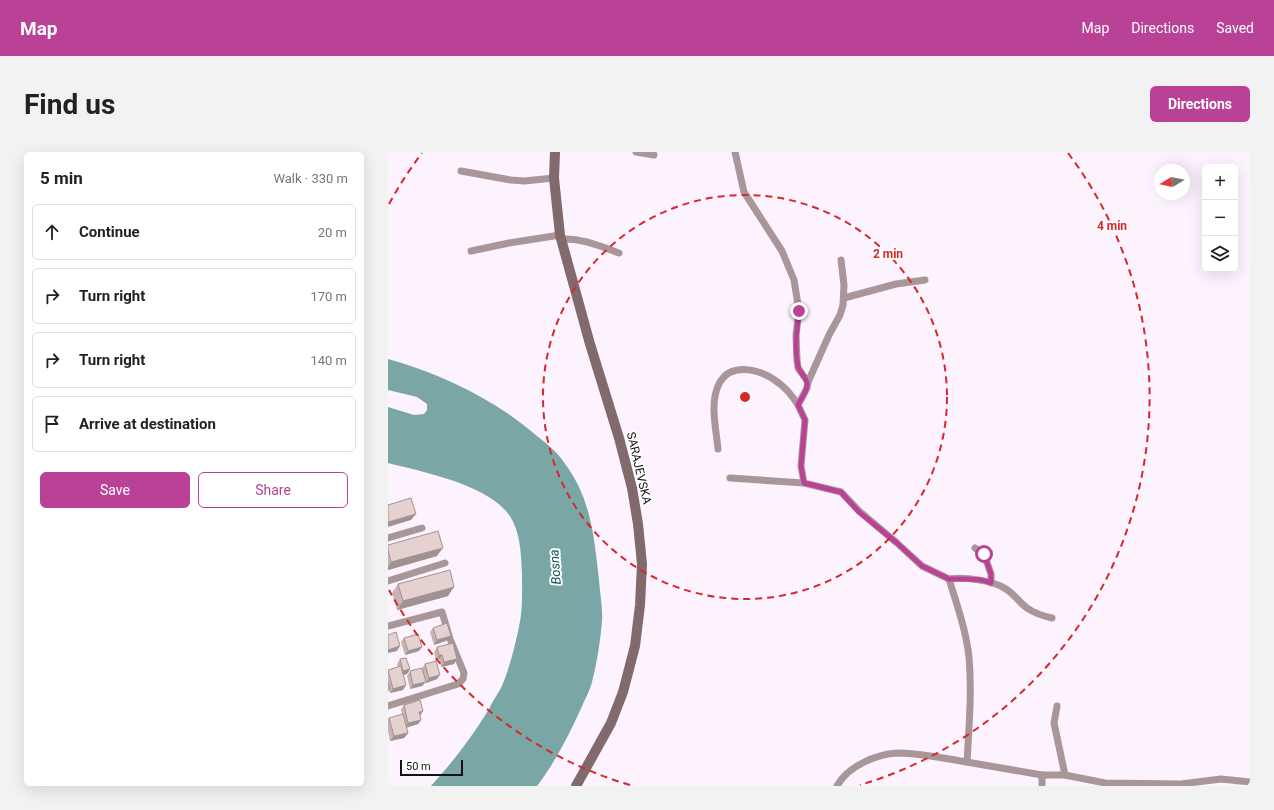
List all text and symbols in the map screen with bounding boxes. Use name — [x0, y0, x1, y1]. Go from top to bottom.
text: Map — [20, 17, 58, 40]
text: Map — [1082, 20, 1109, 36]
text: Directions — [1131, 20, 1194, 36]
text: Saved — [1216, 20, 1254, 36]
button: Directions — [1150, 86, 1250, 122]
text: Find us — [24, 88, 115, 121]
north arrow — [1154, 164, 1190, 200]
map controls — [1202, 164, 1238, 272]
button: + — [1202, 164, 1238, 200]
text: 5 min — [40, 168, 83, 188]
text: Walk · 330 m — [273, 171, 348, 186]
button: − — [1202, 200, 1238, 236]
text: 4 min — [1097, 219, 1127, 233]
icon: ahead — [41, 221, 63, 243]
text: Continue — [79, 223, 140, 241]
text: 20 m — [318, 225, 347, 240]
button: layers — [1202, 236, 1238, 272]
text: 2 min — [873, 247, 903, 261]
icon: right — [41, 285, 63, 307]
text: Turn right — [79, 287, 145, 305]
text: 170 m — [310, 289, 347, 304]
route end — [790, 302, 808, 320]
icon: right — [41, 349, 63, 371]
text: Turn right — [79, 351, 145, 369]
text: 140 m — [310, 353, 347, 368]
centre of rings — [738, 390, 752, 404]
icon: arrive — [41, 413, 63, 435]
text: Arrive at destination — [79, 415, 216, 433]
street label: SARAJEVSKA — [624, 430, 654, 506]
button: Save — [40, 472, 190, 508]
button: Share — [198, 472, 348, 508]
route start — [975, 545, 993, 563]
water label: Bosna — [546, 549, 564, 585]
scale bar — [400, 758, 463, 777]
text: 50 m — [406, 760, 431, 773]

